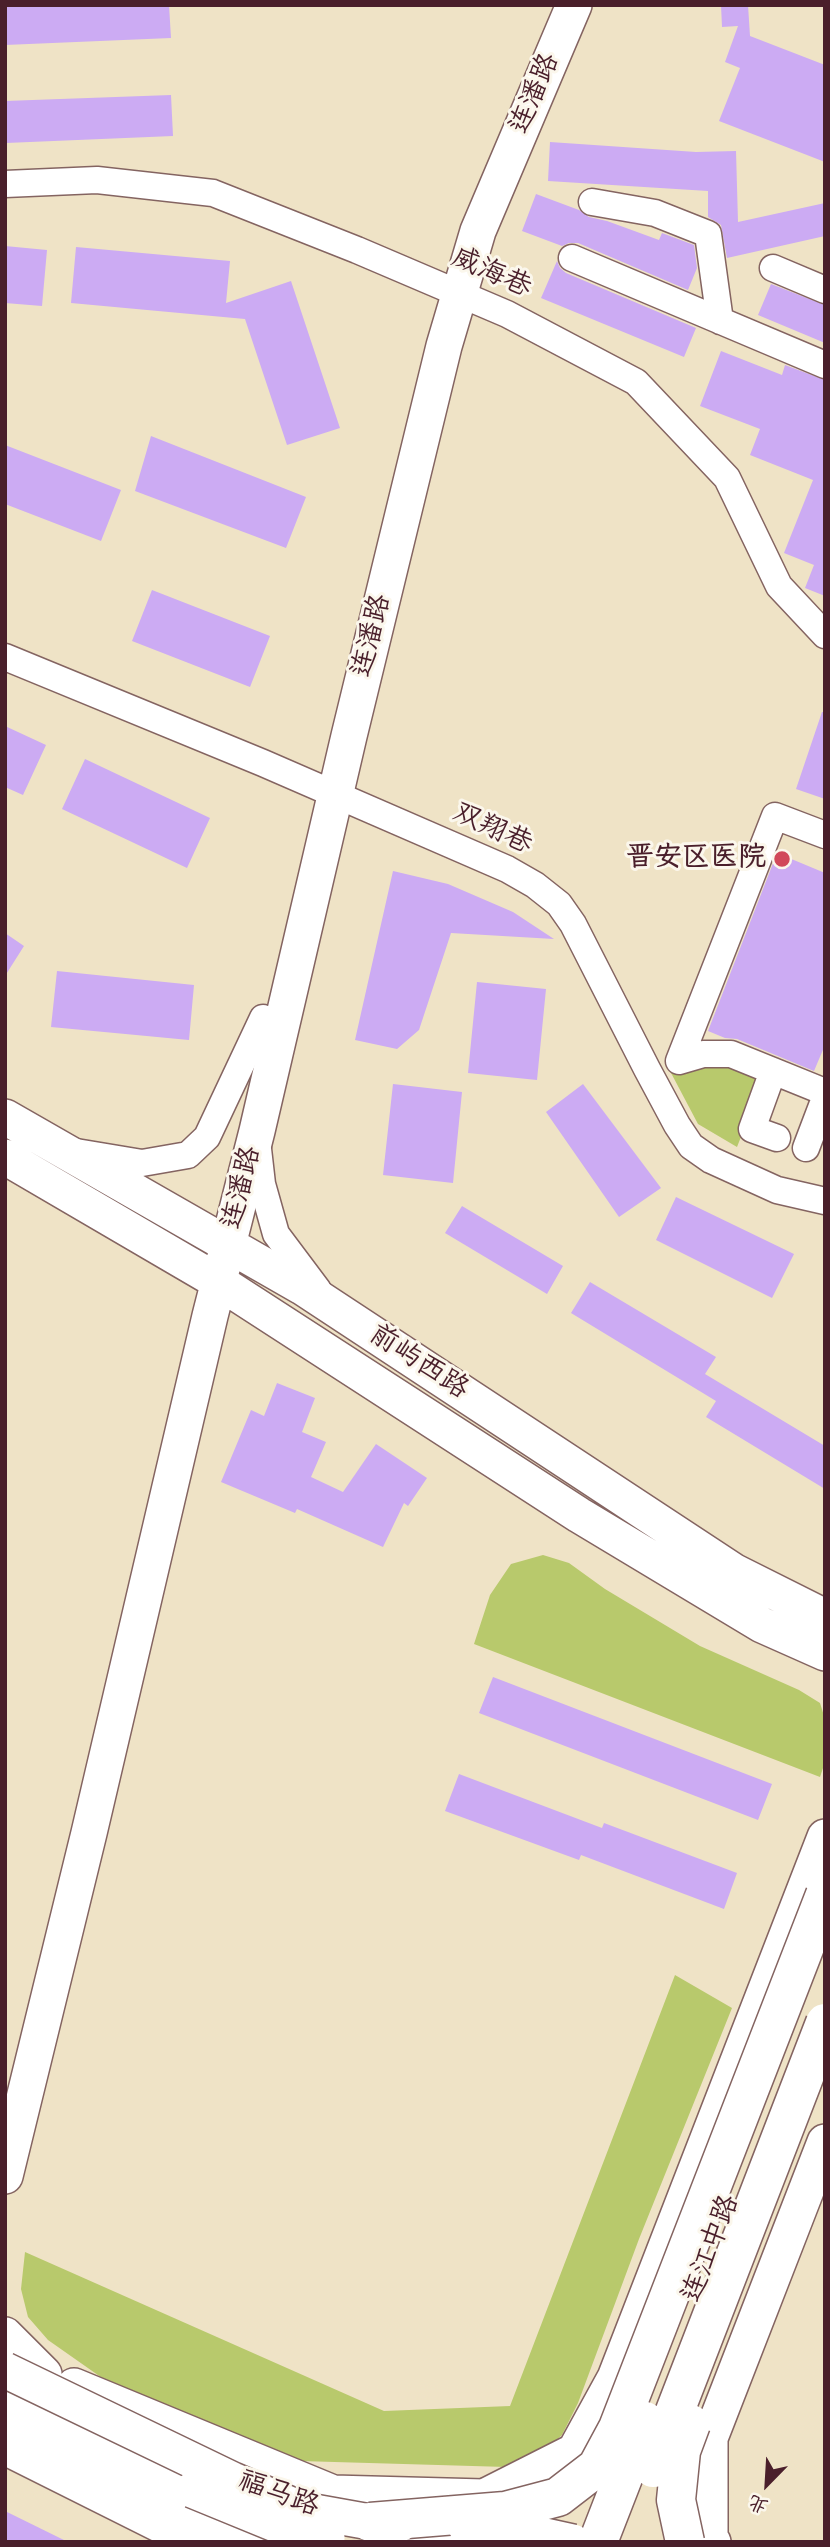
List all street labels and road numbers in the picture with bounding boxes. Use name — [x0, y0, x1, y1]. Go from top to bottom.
street label: 连潘路 — [504, 49, 568, 139]
street label: 威海巷 — [446, 242, 536, 306]
street label: 连潘路 — [347, 591, 399, 681]
street label: 双翔巷 — [447, 797, 537, 863]
street label: 连潘路 — [217, 1143, 269, 1233]
street label: 前屿西路 — [362, 1318, 474, 1408]
street label: 连江中路 — [676, 2191, 748, 2307]
street label: 福马路 — [233, 2465, 323, 2525]

